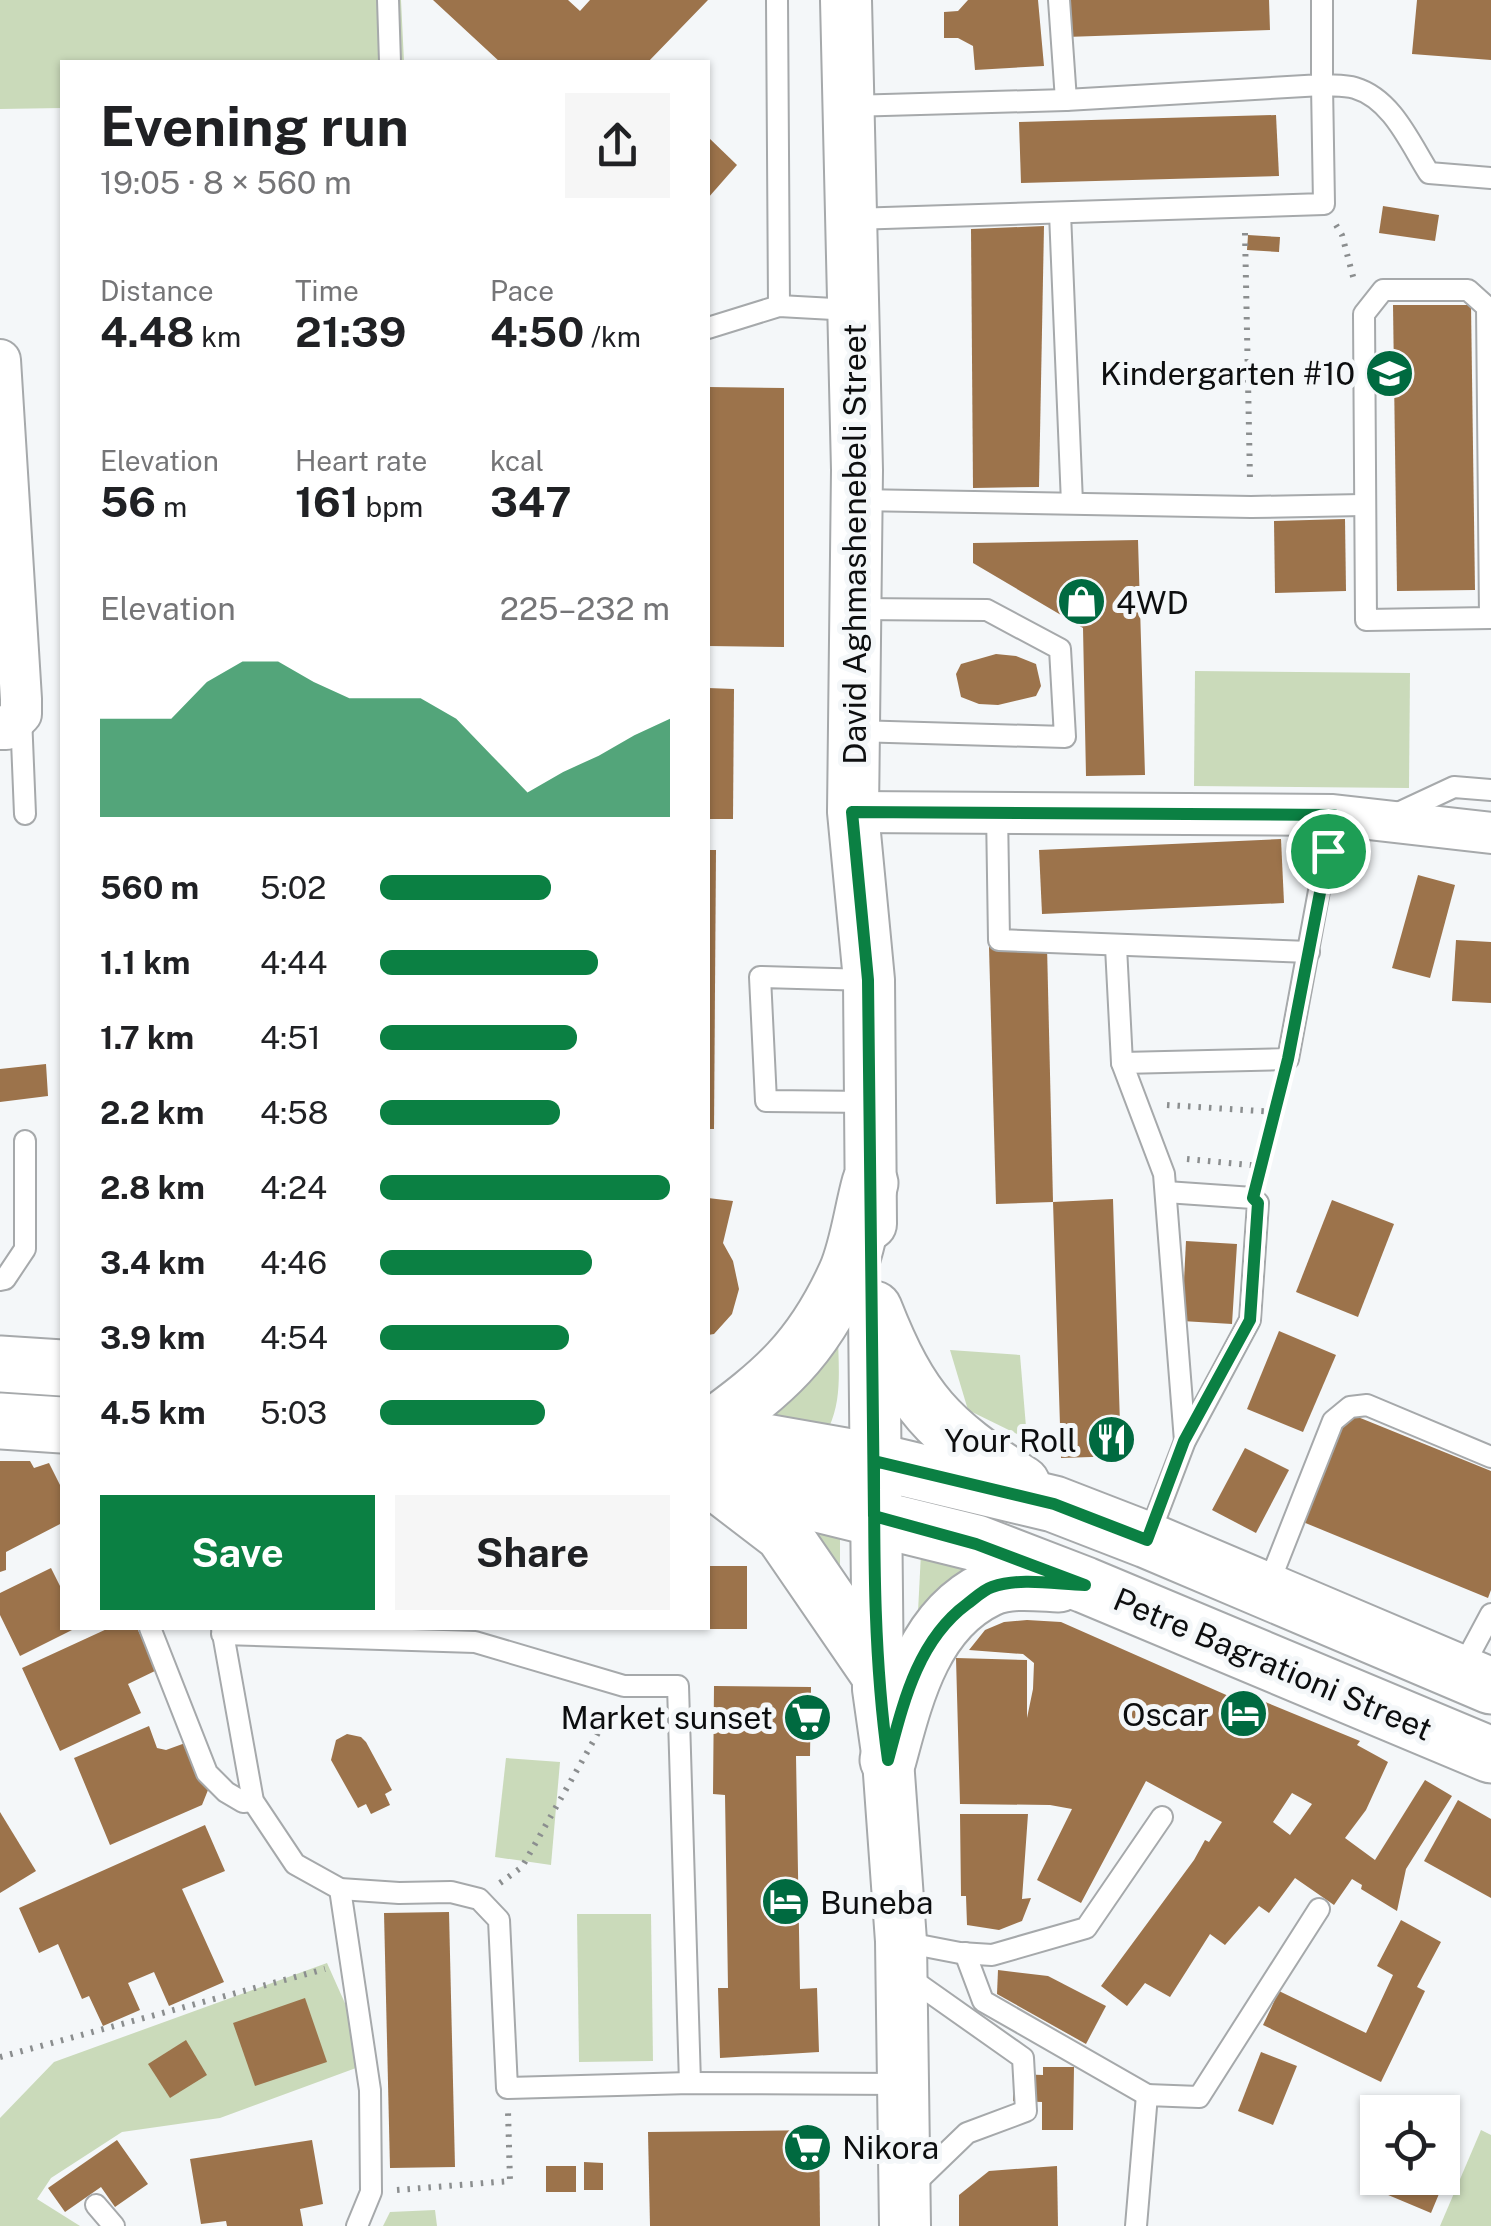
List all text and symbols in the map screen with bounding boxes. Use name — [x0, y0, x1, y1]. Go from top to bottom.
button: share — [565, 93, 670, 198]
text: Evening run — [100, 94, 409, 158]
text: 19:05 · 8 × 560 m — [100, 164, 352, 201]
text: Distance — [100, 274, 214, 307]
text: Time — [295, 274, 359, 307]
text: Pace — [490, 274, 554, 307]
text: 4.48 — [100, 307, 194, 356]
text: 21:39 — [295, 307, 406, 356]
text: 4:50 — [490, 307, 584, 356]
text: km — [194, 320, 241, 353]
text: /km — [584, 320, 641, 353]
street label: David Aghmashenebeli Street — [836, 323, 873, 765]
school or university icon: Kindergarten #10 — [1364, 347, 1416, 399]
place label: Kindergarten #10 — [1100, 355, 1355, 392]
text: Elevation — [100, 444, 219, 477]
text: Heart rate — [295, 444, 427, 477]
text: kcal — [490, 444, 544, 477]
text: 56 — [100, 477, 156, 526]
text: 161 — [295, 477, 359, 526]
text: 347 — [490, 477, 572, 526]
text: m — [156, 490, 187, 523]
text: bpm — [359, 490, 423, 523]
shop icon: 4WD — [1055, 576, 1107, 628]
place label: 4WD — [1116, 584, 1189, 621]
text: Elevation — [100, 590, 236, 627]
text: 225–232 m — [500, 590, 670, 627]
pin — [1286, 809, 1371, 894]
icon: arrive — [1301, 824, 1356, 879]
text: 560 m — [100, 869, 199, 906]
text: 5:02 — [260, 869, 326, 906]
text: 1.1 km — [100, 944, 190, 981]
text: 4:44 — [260, 944, 327, 981]
text: 1.7 km — [100, 1019, 194, 1056]
text: 4:51 — [260, 1019, 321, 1056]
text: 2.2 km — [100, 1094, 204, 1131]
text: 4:58 — [260, 1094, 329, 1131]
text: 2.8 km — [100, 1169, 205, 1206]
text: 4:24 — [260, 1169, 327, 1206]
text: 3.4 km — [100, 1244, 205, 1281]
text: 4:46 — [260, 1244, 327, 1281]
text: 3.9 km — [100, 1319, 205, 1356]
text: 4:54 — [260, 1319, 328, 1356]
text: 4.5 km — [100, 1394, 206, 1431]
text: 5:03 — [260, 1394, 327, 1431]
restaurant icon: Your Roll — [1086, 1414, 1138, 1466]
place label: Your Roll — [944, 1422, 1077, 1459]
button: Save — [100, 1495, 375, 1610]
button: Share — [395, 1495, 670, 1610]
street label: Petre Bagrationi Street — [1108, 1580, 1438, 1748]
hotel icon: Oscar — [1218, 1688, 1270, 1740]
supermarket icon: Market sunset — [782, 1691, 834, 1743]
place label: Oscar — [1122, 1696, 1209, 1733]
place label: Market sunset — [560, 1699, 773, 1736]
hotel icon: Buneba — [759, 1876, 811, 1928]
place label: Buneba — [820, 1884, 933, 1921]
map controls — [1360, 2095, 1460, 2195]
button: locate — [1360, 2095, 1460, 2195]
supermarket icon: Nikora — [781, 2121, 833, 2173]
place label: Nikora — [842, 2129, 939, 2166]

